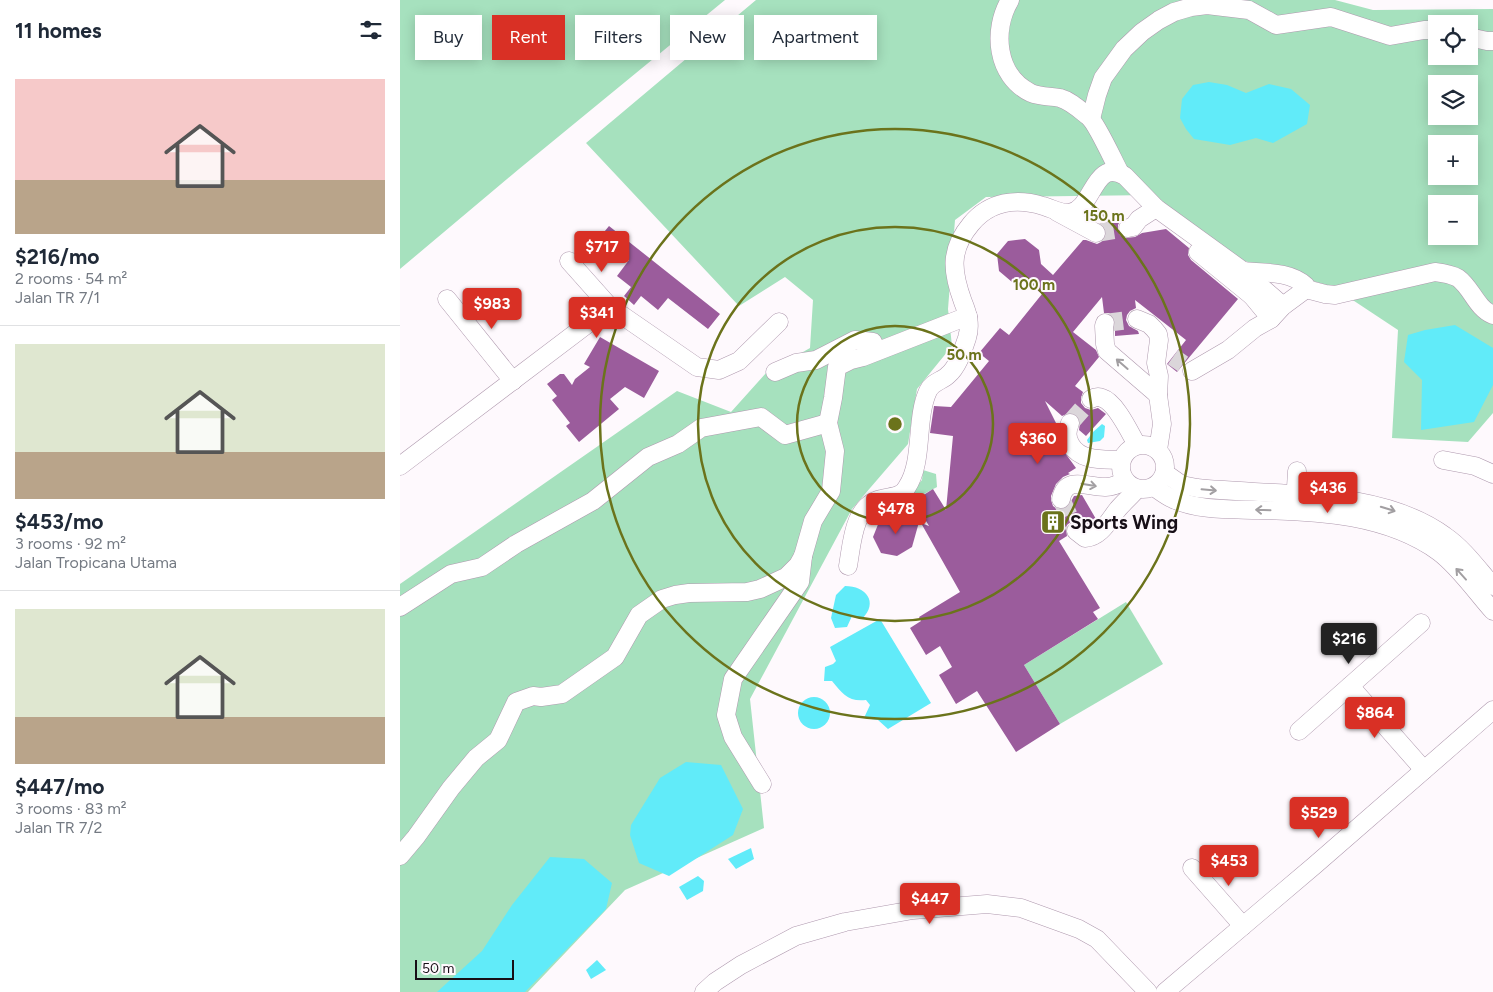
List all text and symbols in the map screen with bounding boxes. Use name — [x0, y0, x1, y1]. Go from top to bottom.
chip: Buy — [415, 15, 482, 60]
chip: Rent — [492, 15, 565, 60]
chip: Filters — [575, 15, 660, 60]
chip: New — [670, 15, 744, 60]
chip: Apartment — [754, 15, 877, 60]
map controls — [1428, 15, 1478, 245]
button: locate — [1428, 15, 1478, 65]
icon: filters — [357, 16, 385, 44]
text: 11 homes — [15, 18, 102, 43]
button: layers — [1428, 75, 1478, 125]
icon: home — [155, 111, 245, 201]
button: + — [1428, 135, 1478, 185]
button: − — [1428, 195, 1478, 245]
text: 150 m — [1083, 207, 1125, 225]
pin: $717 — [572, 230, 632, 273]
text: $717 — [585, 237, 619, 256]
text: $216/mo — [15, 244, 99, 269]
text: 2 rooms · 54 m² — [15, 269, 127, 288]
text: 100 m — [1013, 276, 1055, 294]
text: Jalan TR 7/1 — [15, 288, 100, 307]
pin: $983 — [462, 288, 522, 330]
text: $983 — [474, 294, 510, 313]
pin: $341 — [567, 296, 627, 339]
text: $341 — [580, 303, 614, 322]
text: 50 m — [946, 346, 982, 364]
one-way arrow — [1115, 358, 1128, 369]
icon: home — [155, 377, 245, 467]
centre of rings — [886, 415, 904, 433]
pin: $360 — [1008, 422, 1068, 465]
text: $360 — [1019, 429, 1057, 448]
pin: $436 — [1298, 472, 1358, 514]
text: $436 — [1309, 478, 1347, 497]
one-way arrow — [1081, 481, 1097, 491]
one-way arrow — [1201, 485, 1217, 494]
pin: $478 — [866, 492, 926, 535]
text: $478 — [877, 499, 915, 518]
one-way arrow — [1379, 505, 1395, 515]
one-way arrow — [1255, 506, 1271, 515]
text: $453/mo — [15, 509, 103, 534]
building icon: Sports Wing — [1040, 509, 1066, 535]
place label: Sports Wing — [1070, 511, 1178, 534]
text: 3 rooms · 92 m² — [15, 534, 126, 553]
text: Jalan Tropicana Utama — [15, 553, 177, 572]
one-way arrow — [1455, 568, 1467, 581]
pin: $216 — [1319, 622, 1379, 665]
text: $216 — [1332, 629, 1366, 648]
icon: home — [155, 642, 245, 732]
pin: $864 — [1345, 696, 1405, 739]
text: $864 — [1356, 703, 1394, 722]
text: $447/mo — [15, 774, 104, 799]
pin: $529 — [1289, 796, 1349, 839]
text: 3 rooms · 83 m² — [15, 799, 127, 818]
text: $529 — [1301, 803, 1337, 822]
text: Jalan TR 7/2 — [15, 818, 103, 837]
pin: $453 — [1199, 844, 1259, 887]
text: $453 — [1210, 851, 1248, 870]
pin: $447 — [900, 882, 960, 925]
text: $447 — [911, 889, 949, 908]
scale bar — [415, 957, 514, 980]
text: 50 m — [422, 960, 454, 977]

